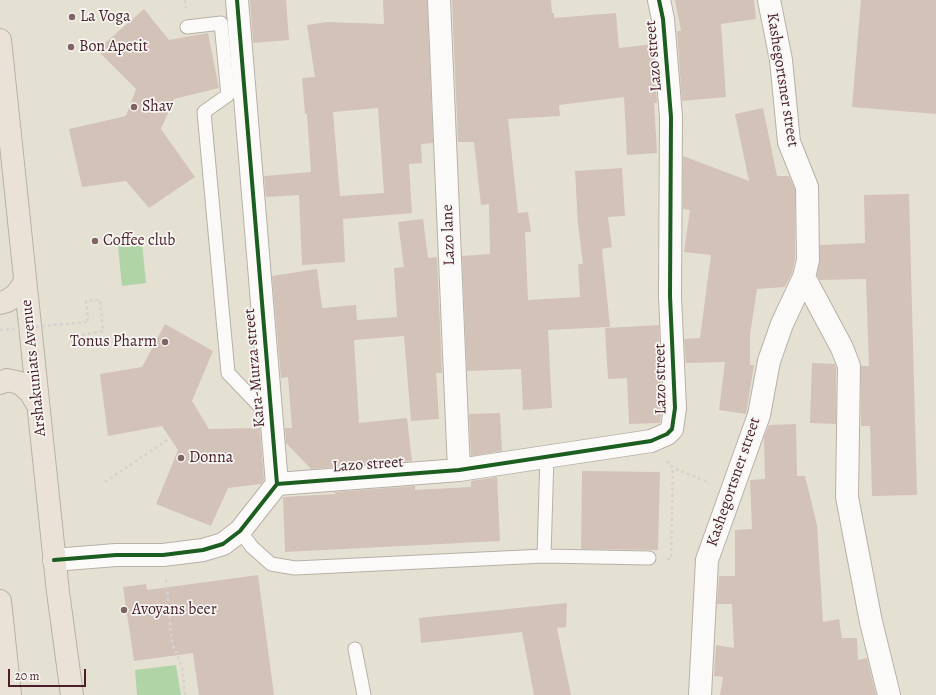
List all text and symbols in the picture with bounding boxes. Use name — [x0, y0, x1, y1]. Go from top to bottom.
place label: La Voga — [80, 7, 131, 27]
street label: Kashegortsner street — [762, 11, 802, 149]
marker: La Voga — [67, 12, 77, 22]
street label: Lazo street — [641, 20, 667, 92]
place label: Bon Apetit — [79, 37, 148, 57]
marker: Bon Apetit — [66, 42, 76, 52]
place label: Shav — [142, 97, 173, 117]
marker: Shav — [129, 102, 139, 112]
street label: Lazo lane — [438, 204, 460, 266]
place label: Coffee club — [103, 231, 175, 251]
marker: Coffee club — [90, 236, 100, 246]
street label: Arshakuniats Avenue — [17, 299, 51, 437]
street label: Kara-Murza street — [240, 308, 270, 428]
place label: Tonus Pharm — [70, 332, 157, 352]
marker: Tonus Pharm — [160, 337, 170, 347]
street label: Lazo street — [651, 343, 671, 415]
street label: Kashegortsner street — [703, 415, 765, 549]
place label: Donna — [189, 448, 233, 468]
marker: Donna — [176, 453, 186, 463]
street label: Lazo street — [332, 453, 404, 477]
place label: Avoyans beer — [132, 600, 217, 620]
marker: Avoyans beer — [119, 605, 129, 615]
scale bar — [10, 661, 88, 687]
text: 20 m — [15, 668, 39, 684]

